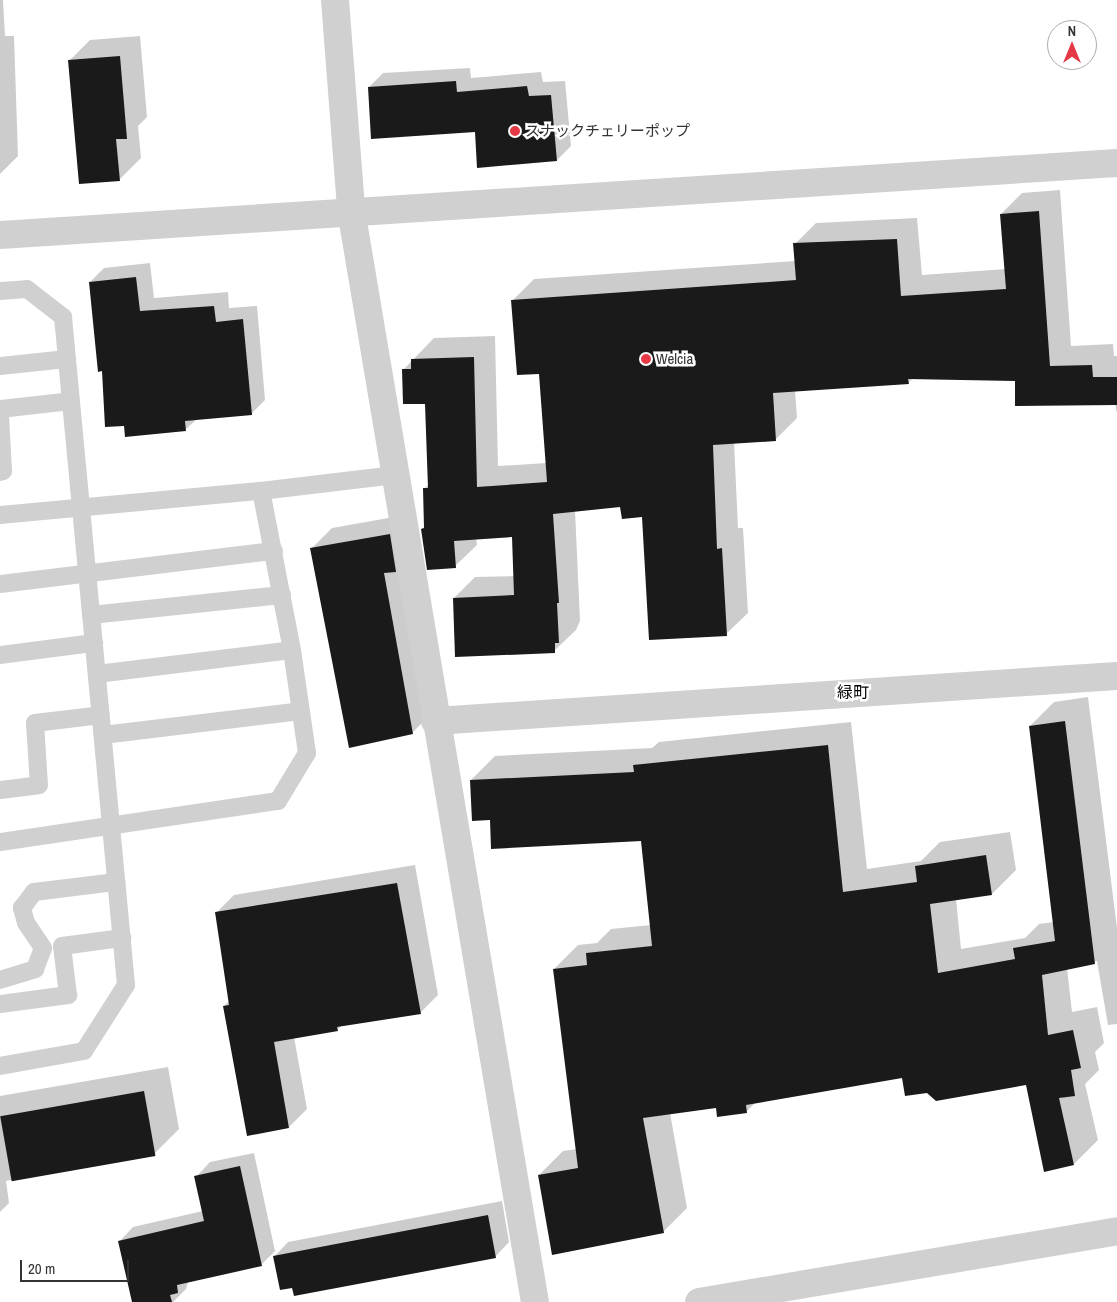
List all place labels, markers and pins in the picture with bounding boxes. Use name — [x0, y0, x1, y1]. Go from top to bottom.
place label: スナックチェリーポップ — [525, 122, 690, 140]
marker: スナックチェリーポップ — [509, 125, 521, 137]
place label: Welcia — [656, 350, 693, 368]
marker: Welcia — [640, 353, 652, 365]

